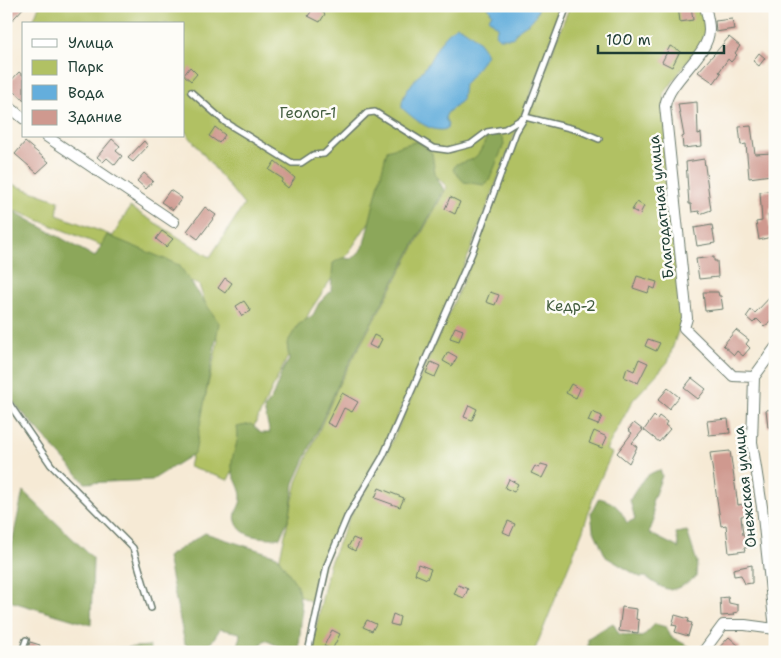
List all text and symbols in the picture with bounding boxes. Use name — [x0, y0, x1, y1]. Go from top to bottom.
legend — [22, 22, 185, 138]
scale bar — [598, 22, 725, 54]
text: 100 m — [606, 30, 651, 50]
text: Улица — [68, 33, 114, 53]
text: Парк — [68, 57, 104, 77]
text: Вода — [68, 83, 105, 103]
park label: Геолог-1 — [280, 103, 336, 123]
text: Здание — [68, 107, 122, 127]
street label: Благодатная улица — [643, 134, 678, 280]
park label: Кедр-2 — [546, 296, 596, 316]
street label: Онежская улица — [729, 425, 761, 549]

